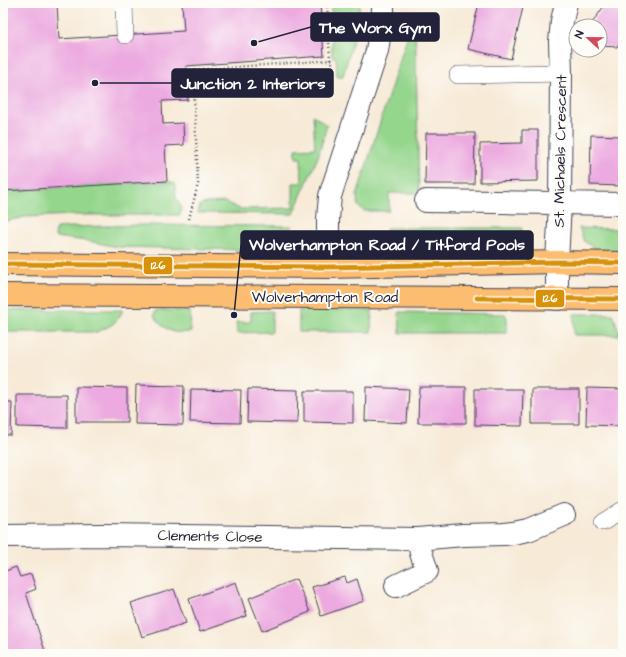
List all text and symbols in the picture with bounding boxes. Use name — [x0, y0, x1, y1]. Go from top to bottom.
callout: The Worx Gym — [311, 13, 439, 41]
text: The Worx Gym — [318, 17, 432, 40]
north arrow — [568, 18, 608, 58]
text: N — [571, 28, 587, 40]
callout: Junction 2 Interiors — [172, 69, 333, 97]
text: Junction 2 Interiors — [179, 73, 326, 95]
street label: St. Michaels Crescent — [549, 74, 572, 228]
callout: Wolverhampton Road / Titford Pools — [241, 231, 533, 259]
text: Wolverhampton Road / Titford Pools — [248, 234, 525, 256]
line badge: 126 — [143, 256, 173, 275]
text: 126 — [151, 258, 165, 273]
street label: Wolverhampton Road — [252, 287, 399, 308]
line badge: 126 — [535, 289, 565, 308]
text: 126 — [543, 291, 557, 306]
street label: Clements Close — [157, 525, 263, 548]

